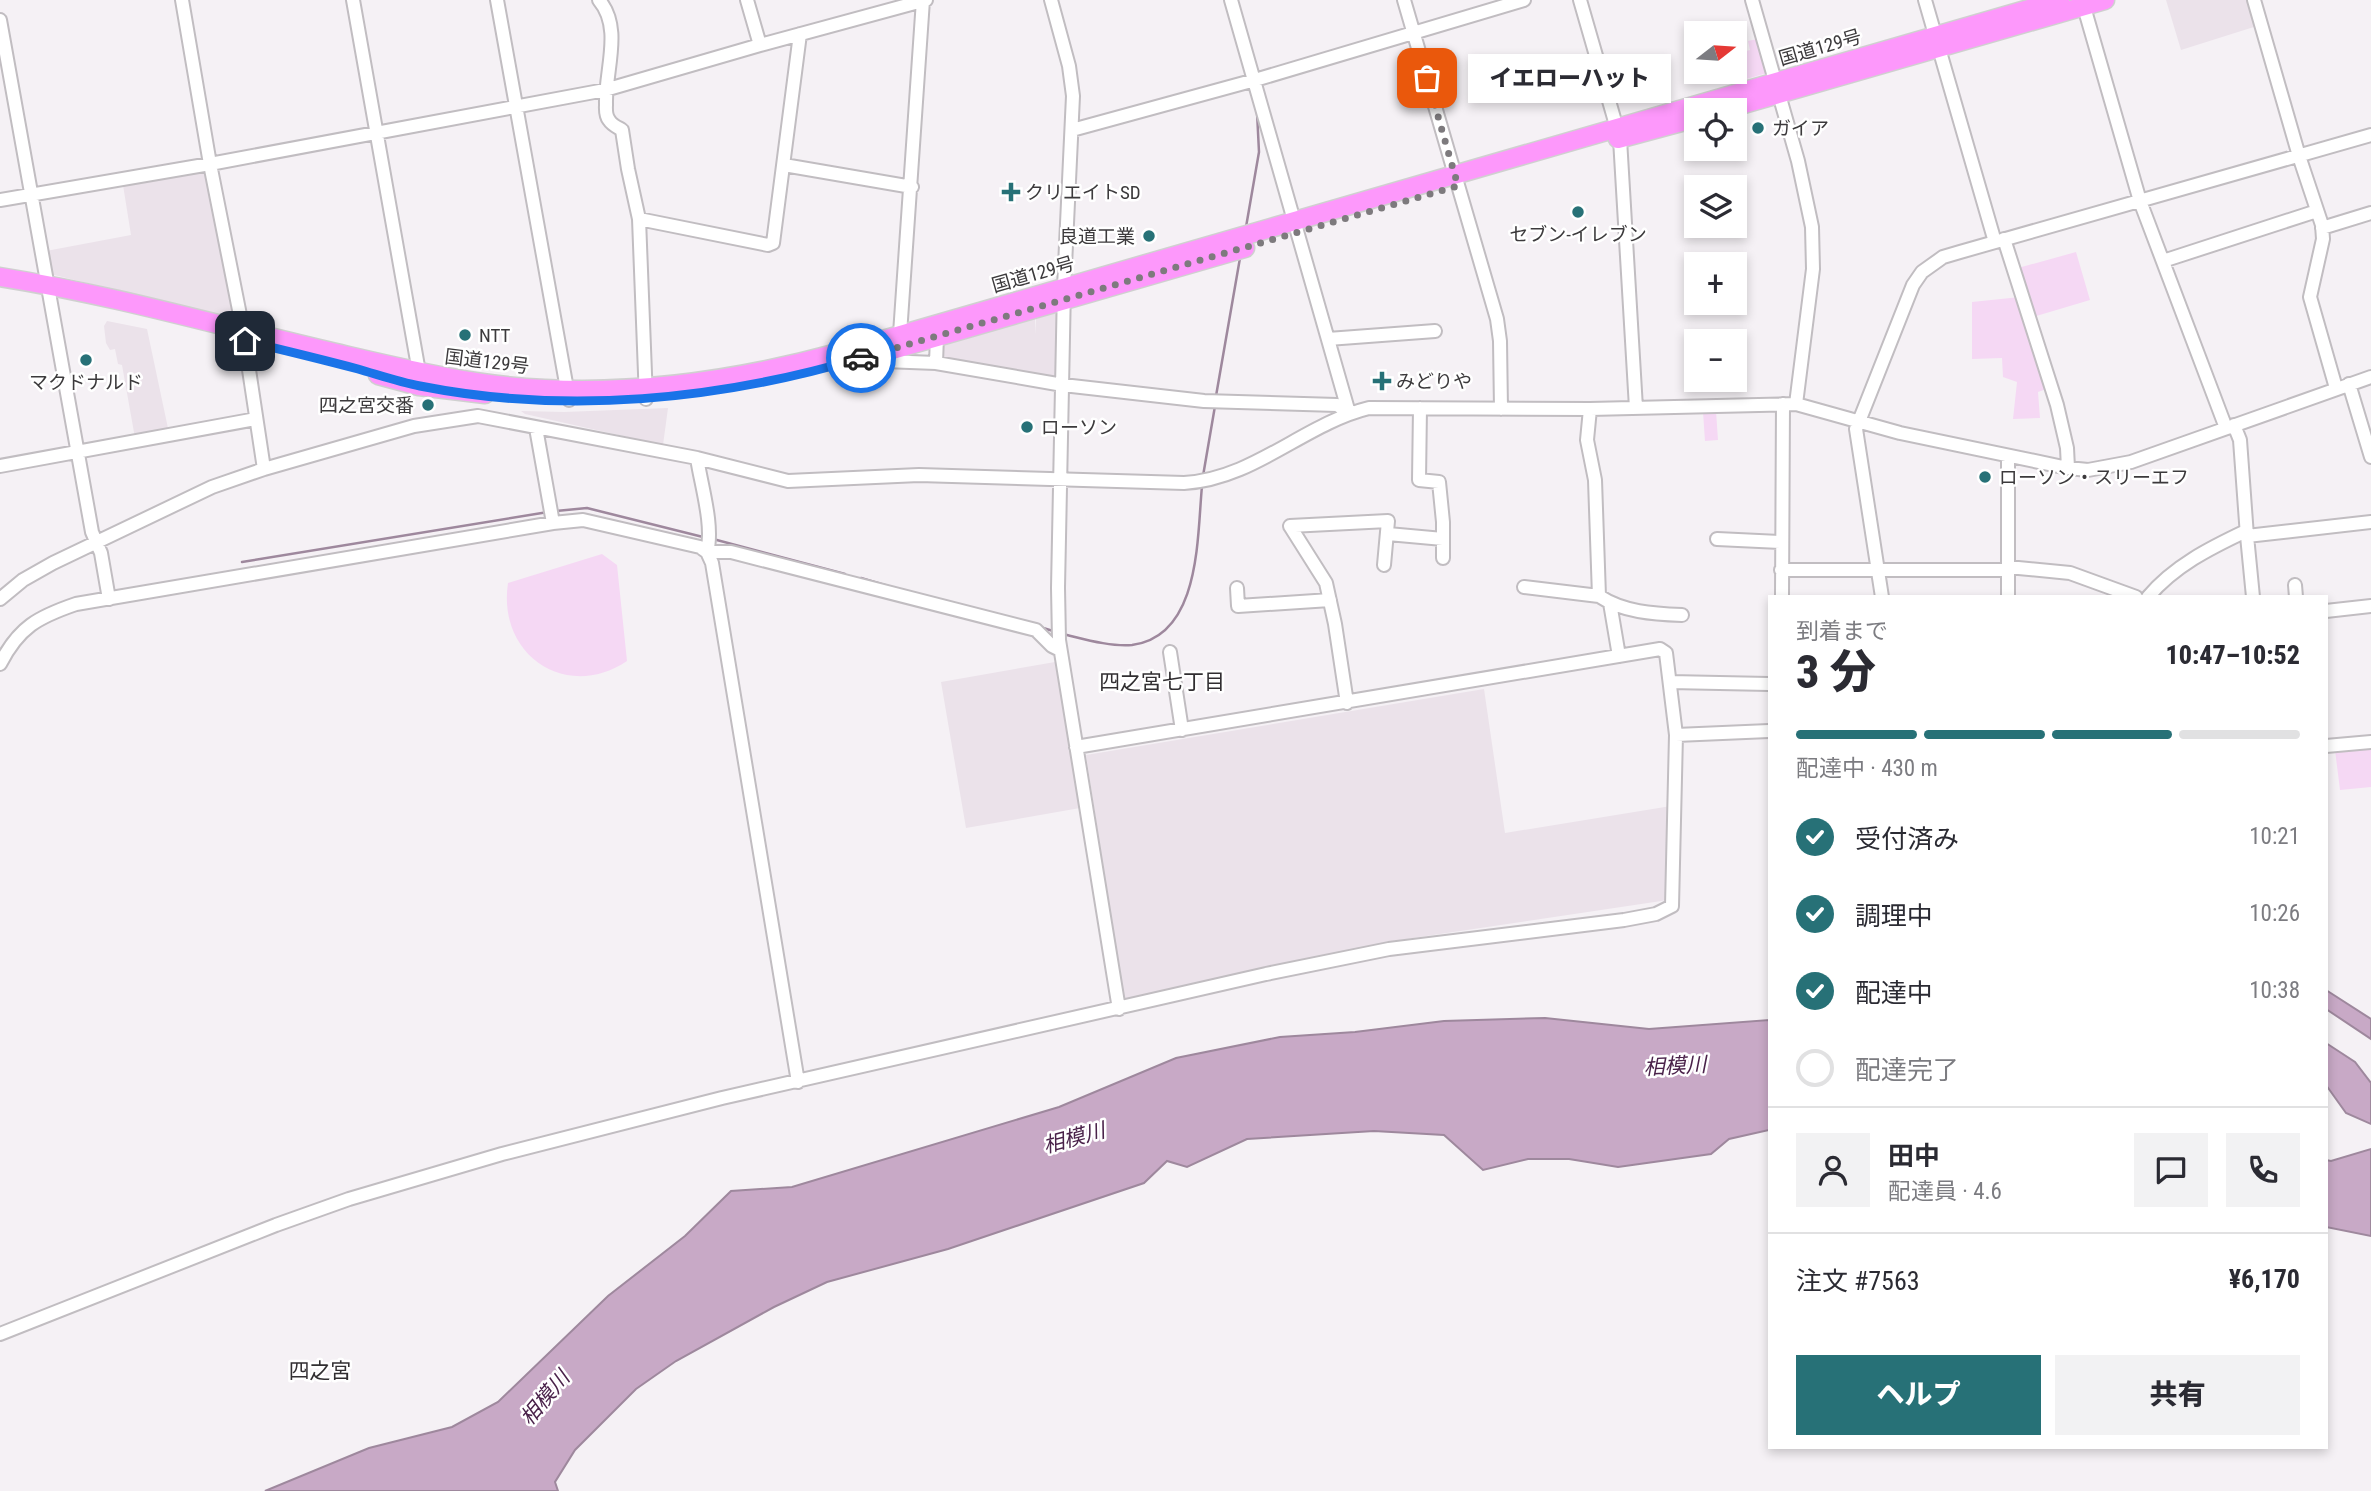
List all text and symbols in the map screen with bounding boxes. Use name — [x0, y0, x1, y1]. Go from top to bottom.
north arrow — [1684, 21, 1746, 84]
map controls — [1684, 21, 1747, 392]
street label: 国道129号 — [1776, 25, 1864, 70]
pin — [1397, 48, 1457, 108]
callout: イエローハット — [1469, 54, 1672, 102]
icon: bag — [1408, 59, 1446, 97]
text: イエローハット — [1489, 65, 1650, 92]
button: locate — [1684, 98, 1747, 161]
place label: ガイア — [1772, 117, 1829, 140]
marker: ガイア — [1750, 120, 1766, 136]
button: layers — [1684, 175, 1747, 238]
place label: クリエイトSD — [1025, 181, 1141, 204]
marker: クリエイトSD — [1003, 184, 1019, 200]
marker: セブン-イレブン — [1570, 204, 1586, 220]
place label: セブン-イレブン — [1509, 223, 1647, 246]
place label: 良道工業 — [1059, 225, 1135, 248]
marker: 良道工業 — [1141, 228, 1157, 244]
street label: 国道129号 — [989, 252, 1077, 297]
button: + — [1684, 252, 1747, 315]
pin — [215, 311, 275, 371]
icon: home — [226, 322, 264, 360]
courier — [826, 323, 896, 393]
place label: NTT — [479, 324, 511, 347]
marker: NTT — [457, 327, 473, 343]
button: − — [1684, 329, 1747, 392]
icon: car — [842, 339, 880, 377]
street label: 国道129号 — [443, 345, 531, 378]
marker: マクドナルド — [78, 352, 94, 368]
place label: みどりや — [1396, 370, 1472, 393]
place label: マクドナルド — [29, 371, 143, 394]
marker: みどりや — [1374, 373, 1390, 389]
place label: 四之宮交番 — [319, 394, 414, 417]
marker: 四之宮交番 — [420, 397, 436, 413]
place label: ローソン — [1041, 416, 1117, 439]
marker: ローソン — [1019, 419, 1035, 435]
place label: ローソン・スリーエフ — [1999, 466, 2189, 489]
marker: ローソン・スリーエフ — [1977, 469, 1993, 485]
text: 到着まで — [1796, 618, 1888, 645]
text: 10:47–10:52 — [2166, 640, 2300, 670]
text: 3 分 — [1796, 645, 1876, 699]
district label: 四之宮七丁目 — [1099, 670, 1225, 694]
text: 配達中 · 430 m — [1796, 755, 1938, 782]
icon: check — [1796, 818, 1834, 856]
text: 10:21 — [2249, 823, 2300, 850]
text: 受付済み — [1855, 824, 1959, 854]
icon: check — [1796, 895, 1834, 933]
text: 10:26 — [2249, 900, 2300, 927]
text: 調理中 — [1855, 901, 1933, 931]
icon: check — [1796, 972, 1834, 1010]
text: 10:38 — [2249, 977, 2300, 1004]
text: 配達中 — [1855, 978, 1933, 1008]
water label: 相模川 — [1643, 1052, 1709, 1080]
text: 配達完了 — [1855, 1055, 1959, 1085]
water label: 相模川 — [1040, 1118, 1109, 1158]
button: person — [1796, 1133, 1870, 1207]
button: chat — [2134, 1133, 2208, 1207]
button: phone — [2226, 1133, 2300, 1207]
text: 田中 — [1888, 1141, 1940, 1171]
text: 配達員 · 4.6 — [1888, 1178, 2002, 1205]
text: ¥6,170 — [2229, 1264, 2300, 1294]
text: 注文 #7563 — [1796, 1266, 1920, 1296]
button: ヘルプ — [1796, 1355, 2041, 1435]
button: 共有 — [2055, 1355, 2300, 1435]
district label: 四之宮 — [289, 1359, 352, 1383]
water label: 相模川 — [516, 1365, 576, 1430]

